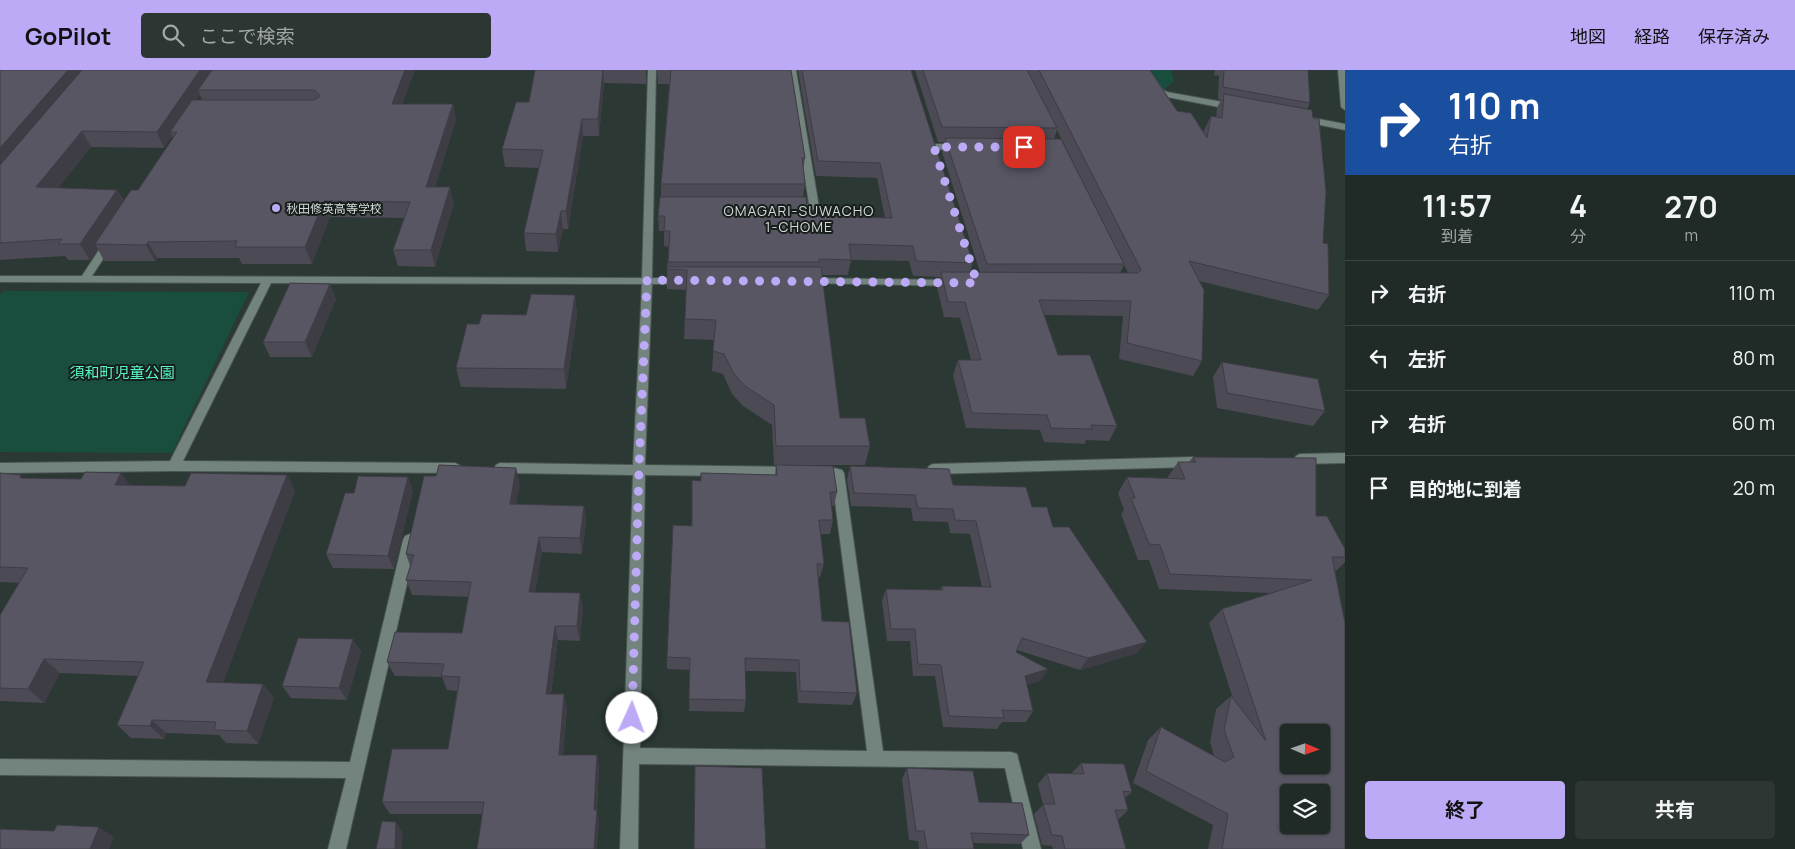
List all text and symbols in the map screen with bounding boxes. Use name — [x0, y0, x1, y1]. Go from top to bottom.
search box — [141, 13, 491, 58]
text: GoPilot — [25, 19, 111, 52]
icon: search — [159, 21, 187, 49]
text: ここで検索 — [199, 23, 294, 49]
text: 地図 — [1570, 24, 1606, 48]
text: 経路 — [1634, 24, 1670, 48]
text: 保存済み — [1698, 24, 1770, 48]
text: 110 m — [1448, 82, 1540, 130]
icon: right — [1365, 90, 1430, 155]
pin — [1003, 126, 1045, 168]
text: 右折 — [1448, 130, 1492, 160]
icon: arrive — [1010, 133, 1038, 161]
text: 11:57 — [1422, 185, 1492, 226]
text: 4 — [1569, 185, 1587, 226]
text: 270 — [1664, 186, 1718, 227]
place label: 秋田修英高等学校 — [286, 200, 382, 217]
district label: OMAGARI-SUWACHO 1-CHOME — [724, 201, 874, 236]
marker: 秋田修英高等学校 — [270, 202, 282, 214]
text: m — [1684, 224, 1698, 246]
text: 到着 — [1441, 225, 1473, 247]
text: 分 — [1570, 225, 1586, 247]
icon: right — [1365, 279, 1393, 307]
text: 110 m — [1729, 280, 1775, 306]
text: 右折 — [1408, 281, 1446, 307]
icon: left — [1365, 344, 1393, 372]
text: 80 m — [1732, 345, 1775, 371]
text: 左折 — [1408, 346, 1446, 372]
park label: 須和町児童公園 — [69, 362, 175, 383]
icon: right — [1365, 409, 1393, 437]
text: 60 m — [1732, 410, 1775, 436]
text: 右折 — [1408, 411, 1446, 437]
icon: arrive — [1365, 474, 1393, 502]
text: 20 m — [1733, 475, 1775, 501]
text: 目的地に到着 — [1408, 476, 1522, 502]
position arrow — [605, 691, 657, 743]
north arrow — [1280, 724, 1330, 774]
map controls — [1280, 724, 1330, 834]
button: 終了 — [1365, 781, 1565, 839]
button: 共有 — [1575, 781, 1775, 839]
button: layers — [1280, 784, 1330, 834]

